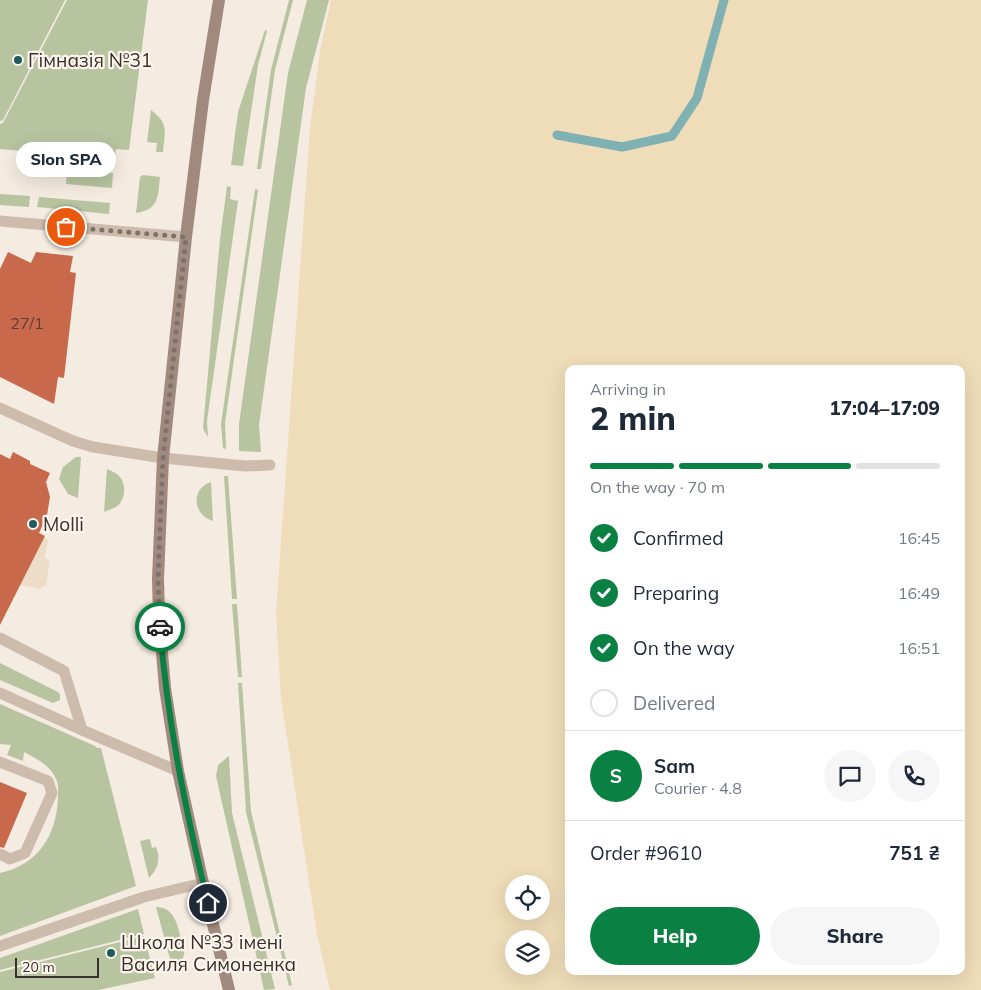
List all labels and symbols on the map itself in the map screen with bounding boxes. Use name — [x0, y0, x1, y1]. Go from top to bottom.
place label: Гімназія №31 — [28, 48, 152, 72]
marker: Гімназія №31 — [12, 54, 24, 66]
callout: Slon SPA — [16, 142, 116, 177]
pin — [45, 206, 87, 248]
house number: 27/1 — [10, 313, 44, 333]
place label: Molli — [43, 512, 84, 536]
marker: Molli — [27, 518, 39, 530]
courier — [135, 602, 185, 652]
pin — [187, 882, 229, 924]
place label: Школа №33 імені Василя Симоненка — [121, 930, 296, 976]
marker: Школа №33 імені Василя Симоненка — [105, 947, 117, 959]
scale bar — [15, 955, 99, 978]

